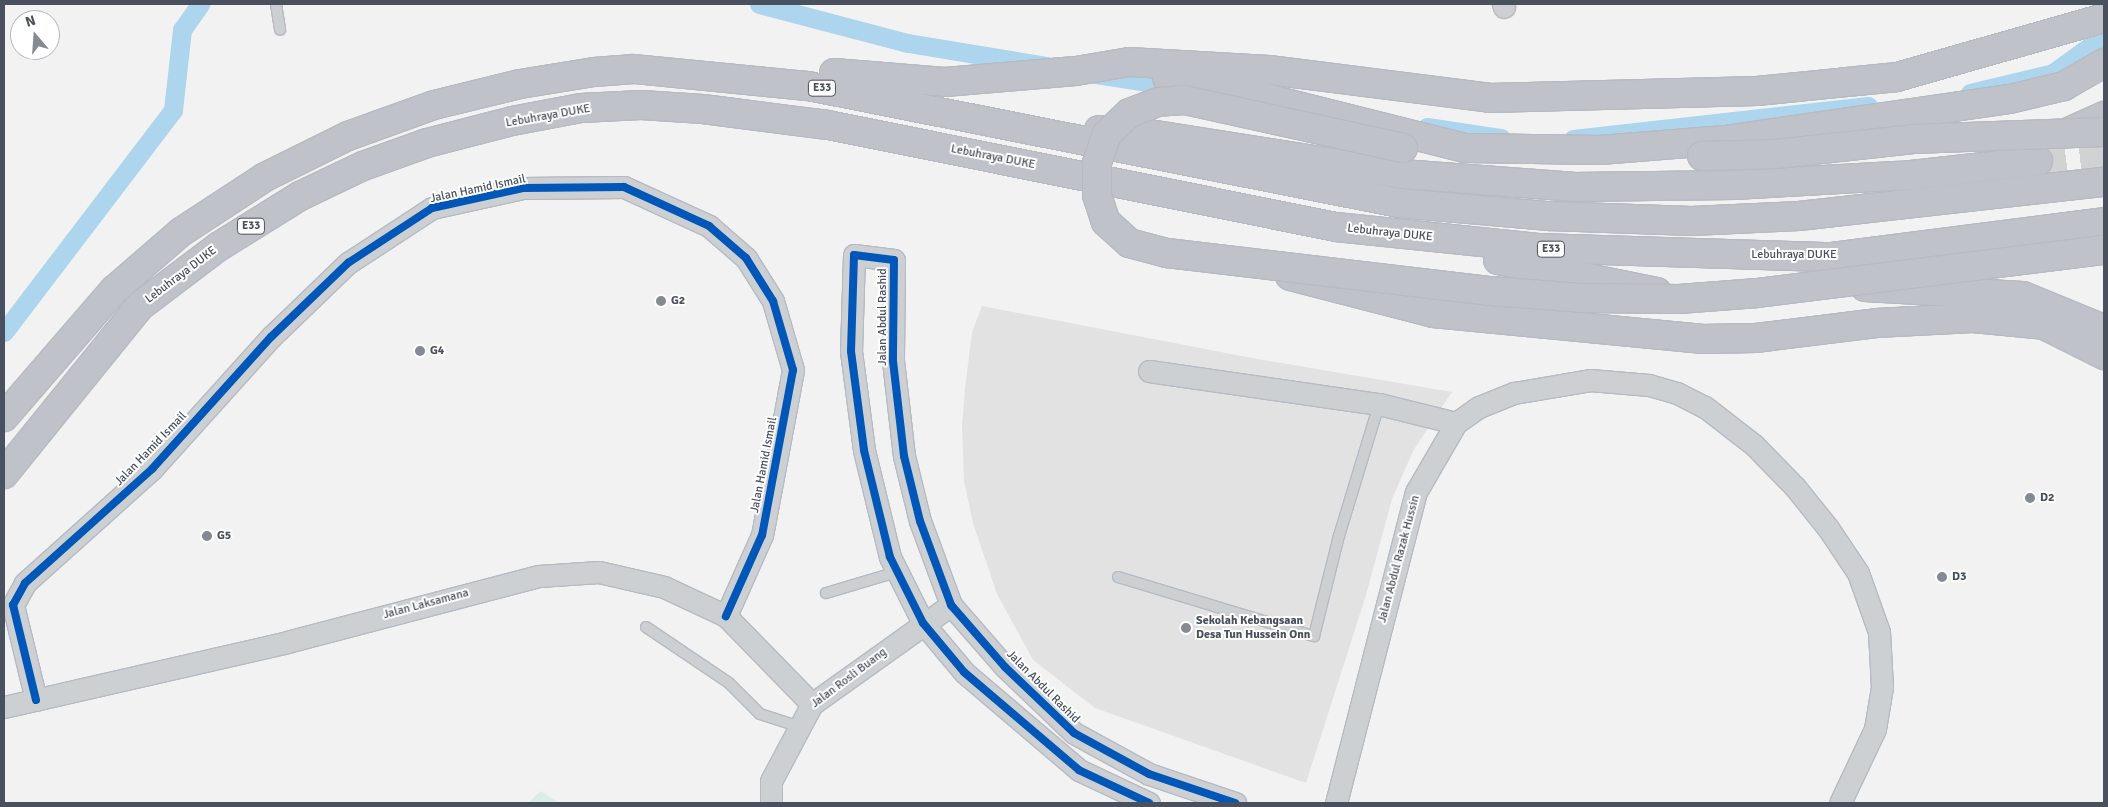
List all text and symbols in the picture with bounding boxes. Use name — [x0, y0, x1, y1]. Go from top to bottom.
north arrow — [10, 10, 60, 60]
text: N — [23, 12, 38, 31]
road number: E33 — [807, 80, 837, 96]
street label: Lebuhraya DUKE — [505, 101, 591, 131]
street label: Lebuhraya DUKE — [950, 142, 1036, 172]
street label: Jalan Hamid Ismail — [429, 172, 527, 206]
road number: E33 — [236, 218, 266, 235]
street label: Lebuhraya DUKE — [1347, 221, 1433, 245]
road number: E33 — [1536, 240, 1566, 258]
street label: Lebuhraya DUKE — [142, 243, 220, 307]
street label: Lebuhraya DUKE — [1751, 248, 1837, 262]
street label: Jalan Abdul Rashid — [876, 268, 890, 366]
place label: G2 — [671, 294, 685, 308]
marker: G2 — [655, 295, 667, 307]
place label: G4 — [430, 344, 444, 358]
marker: G4 — [414, 345, 426, 357]
street label: Jalan Hamid Ismail — [112, 409, 190, 489]
street label: Jalan Hamid Ismail — [748, 416, 780, 514]
place label: D2 — [2040, 491, 2054, 505]
marker: D2 — [2024, 492, 2036, 504]
street label: Jalan Abdul Razak Hussin — [1375, 494, 1423, 624]
place label: G5 — [217, 529, 231, 543]
marker: G5 — [201, 530, 213, 542]
place label: D3 — [1952, 570, 1966, 584]
marker: D3 — [1936, 571, 1948, 583]
street label: Jalan Laksamana — [382, 586, 470, 622]
place label: Sekolah Kebangsaan Desa Tun Hussein Onn — [1196, 614, 1310, 642]
marker: Sekolah Kebangsaan Desa Tun Hussein Onn — [1180, 622, 1192, 634]
street label: Jalan Rosli Buang — [808, 645, 890, 711]
street label: Jalan Abdul Rashid — [1004, 648, 1082, 726]

